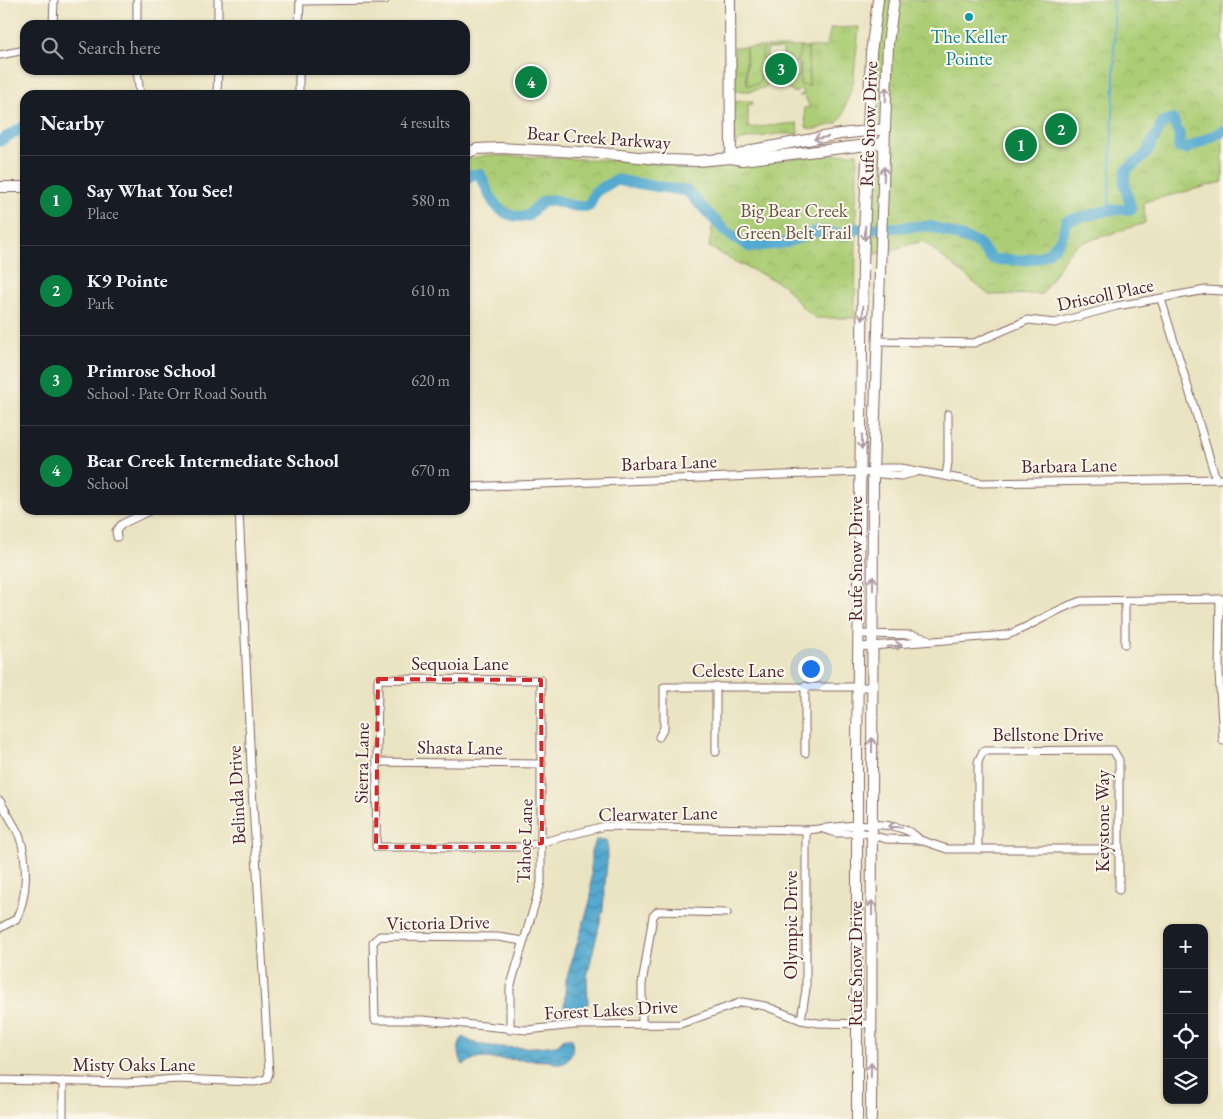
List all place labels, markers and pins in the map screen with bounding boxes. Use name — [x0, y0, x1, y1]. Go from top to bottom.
marker: The Keller Pointe — [963, 11, 975, 23]
place label: The Keller Pointe — [931, 24, 1008, 71]
pin: 3 — [765, 50, 797, 88]
pin: 4 — [515, 63, 547, 101]
pin: 2 — [1045, 110, 1077, 148]
pin: 1 — [1005, 126, 1037, 164]

